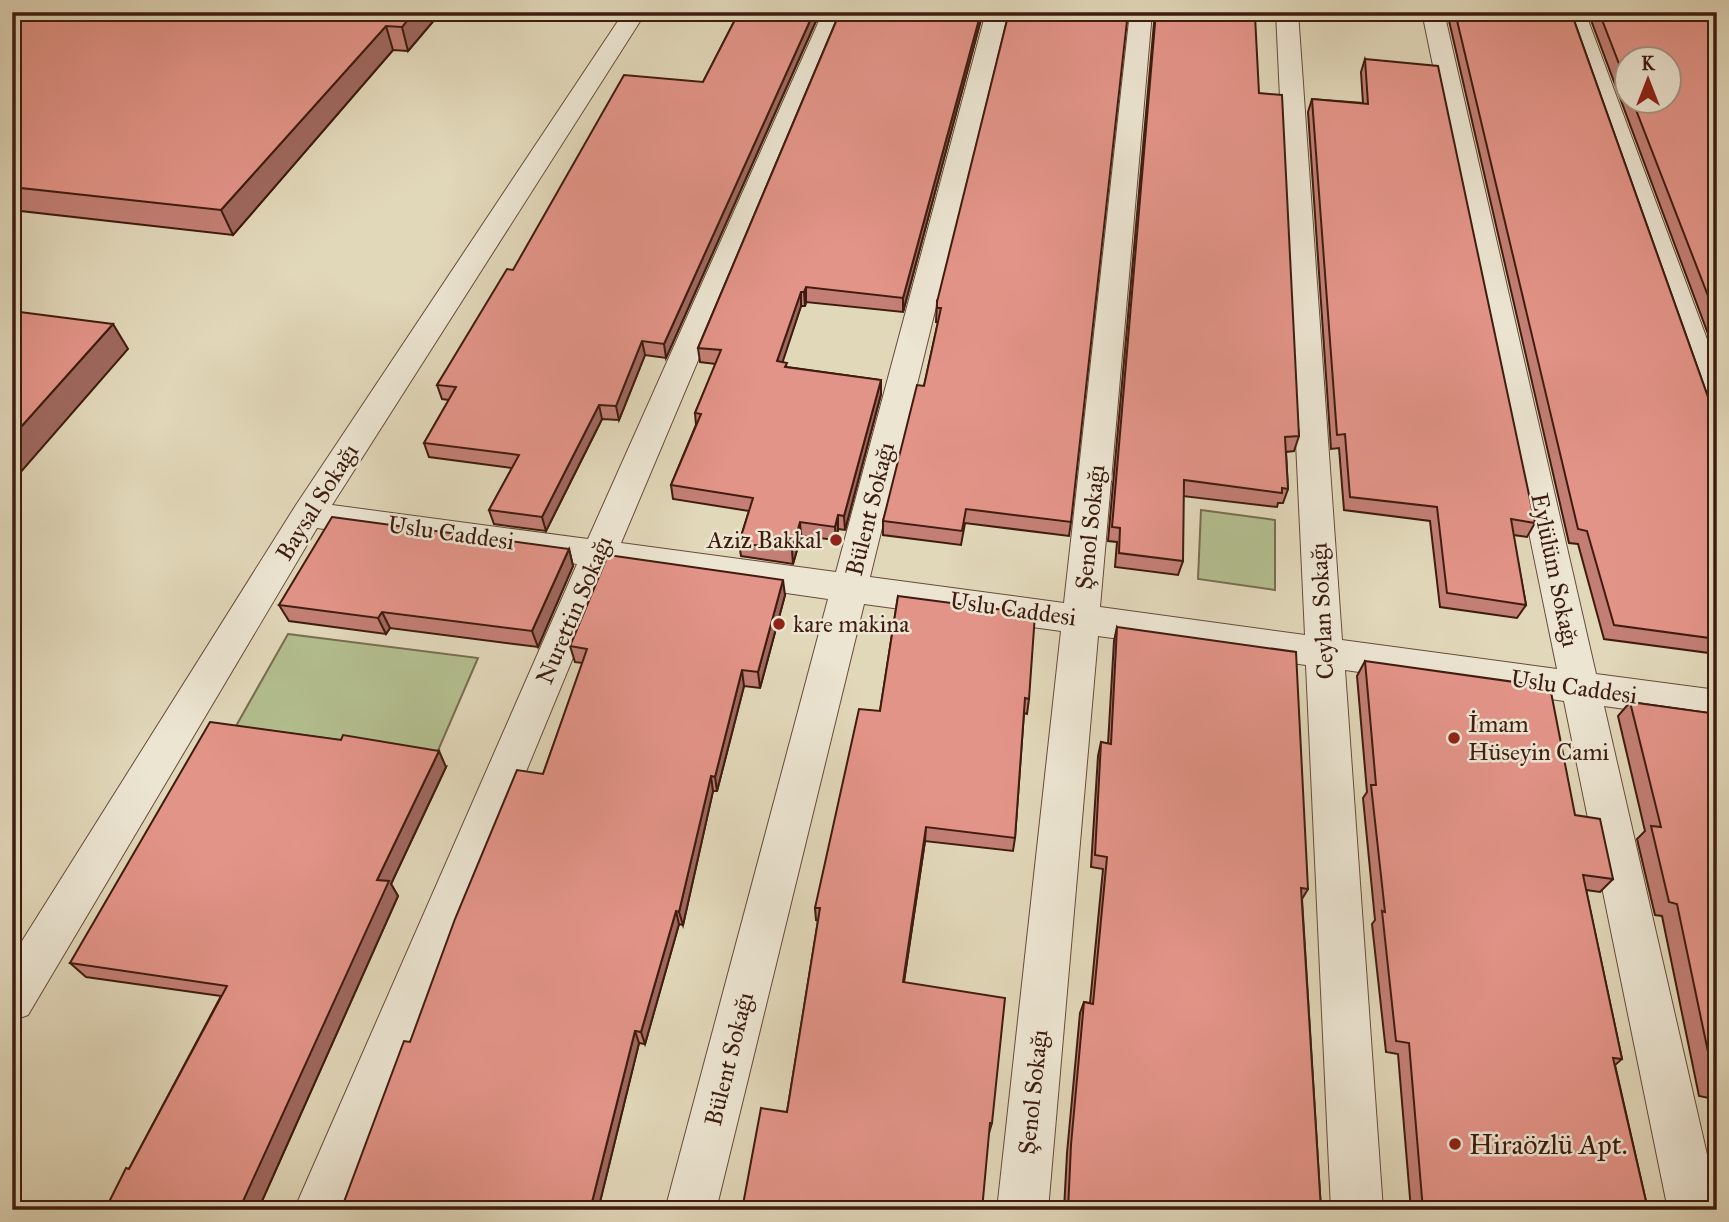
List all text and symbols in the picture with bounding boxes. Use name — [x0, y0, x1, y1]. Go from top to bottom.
north arrow — [1614, 46, 1684, 116]
text: K — [1641, 52, 1656, 75]
street label: Baysal Sokağı — [269, 438, 365, 566]
street label: Bülent Sokağı — [839, 439, 901, 579]
street label: Şenol Sokağı — [1069, 463, 1112, 591]
street label: Eylülüm Sokağı — [1524, 490, 1586, 650]
street label: Uslu Caddesi — [386, 509, 517, 557]
place label: Aziz Bakkal — [706, 525, 823, 555]
street label: Nurettin Sokağı — [529, 531, 619, 689]
marker: Aziz Bakkal — [828, 532, 844, 548]
street label: Ceylan Sokağı — [1303, 541, 1341, 680]
street label: Uslu Caddesi — [948, 585, 1079, 633]
place label: kare makina — [793, 609, 910, 639]
marker: kare makina — [771, 616, 787, 632]
street label: Uslu Caddesi — [1509, 663, 1640, 711]
place label: İmam Hüseyin Cami — [1468, 709, 1610, 767]
marker: İmam Hüseyin Cami — [1446, 730, 1462, 746]
street label: Bülent Sokağı — [698, 989, 760, 1129]
street label: Şenol Sokağı — [1012, 1028, 1055, 1156]
place label: Hiraözlü Apt. — [1469, 1127, 1628, 1162]
marker: Hiraözlü Apt. — [1447, 1136, 1463, 1152]

